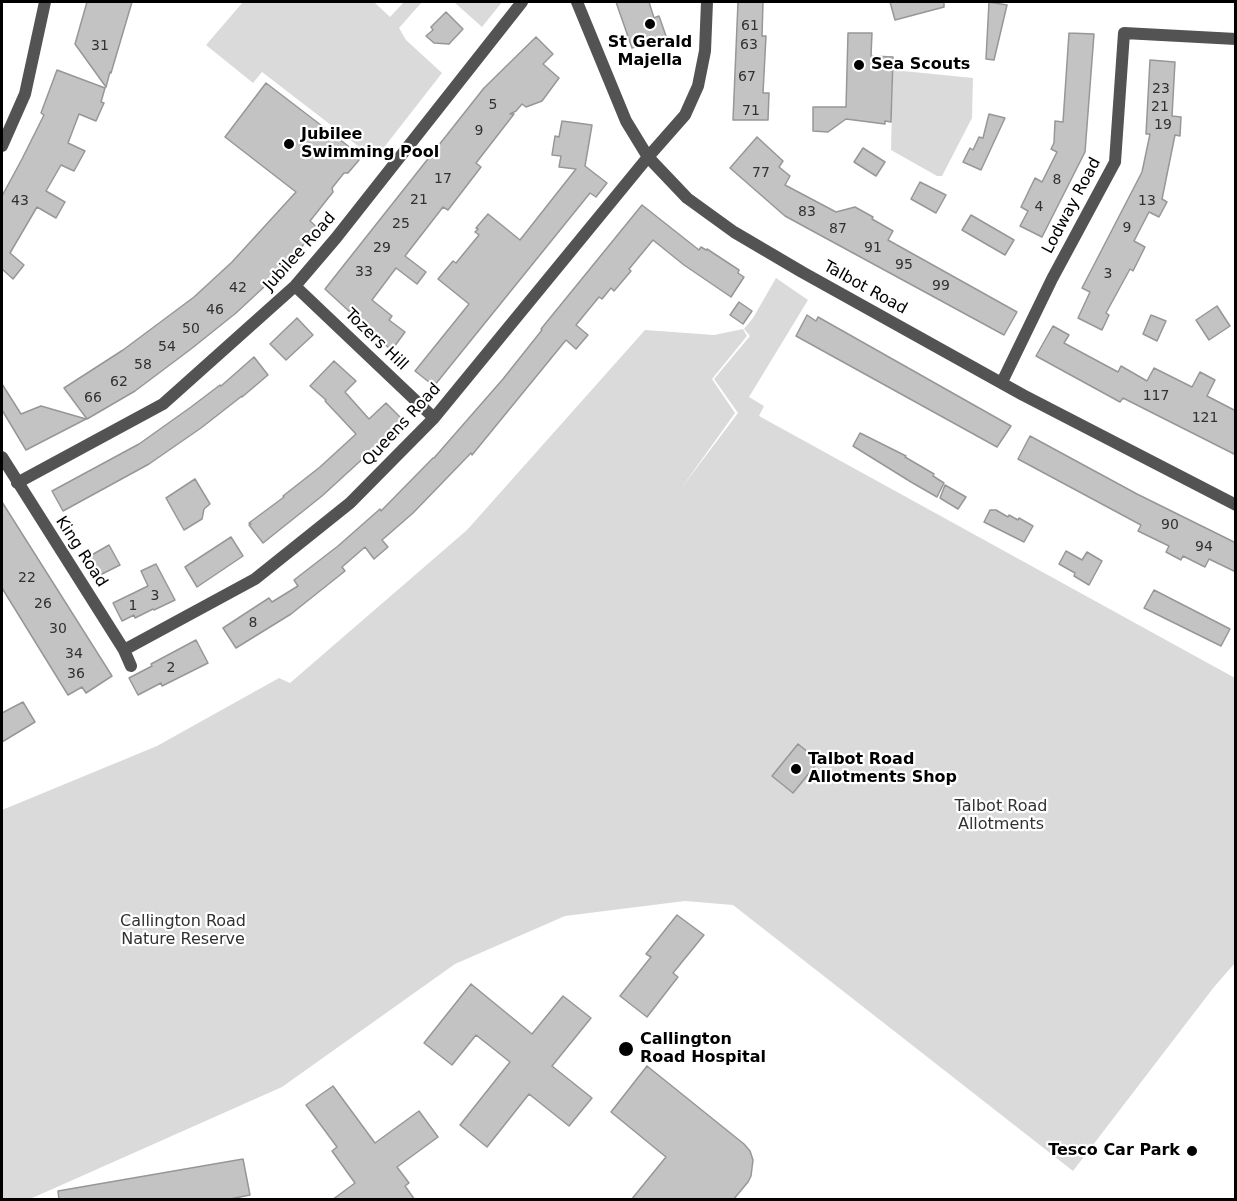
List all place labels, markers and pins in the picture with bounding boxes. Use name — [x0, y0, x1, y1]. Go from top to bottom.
marker: St Gerald Majella — [643, 17, 657, 31]
place label: St Gerald Majella — [608, 33, 692, 71]
place label: Sea Scouts — [871, 55, 970, 75]
marker: Sea Scouts — [852, 58, 866, 72]
place label: Jubilee Swimming Pool — [301, 125, 439, 163]
marker: Jubilee Swimming Pool — [282, 137, 296, 151]
place label: Talbot Road Allotments Shop — [808, 750, 957, 788]
marker: Talbot Road Allotments Shop — [789, 762, 803, 776]
place label: Callington Road Hospital — [640, 1030, 766, 1068]
marker: Callington Road Hospital — [617, 1040, 635, 1058]
place label: Tesco Car Park — [1048, 1141, 1180, 1161]
marker: Tesco Car Park — [1185, 1144, 1199, 1158]

